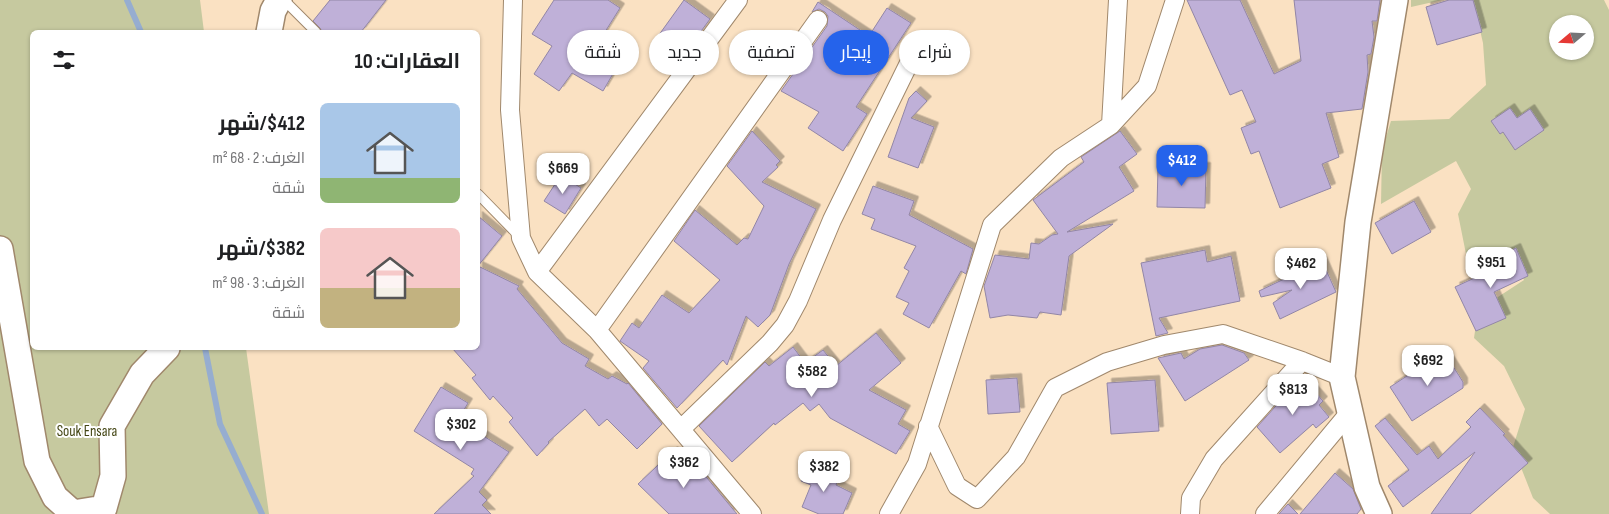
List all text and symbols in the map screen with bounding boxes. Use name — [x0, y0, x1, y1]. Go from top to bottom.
north arrow — [1549, 15, 1594, 60]
map controls — [1549, 15, 1594, 60]
chip: شقة — [567, 30, 639, 75]
chip: جديد — [649, 30, 719, 75]
chip: تصفية — [729, 30, 813, 75]
chip: إيجار — [823, 30, 889, 75]
chip: شراء — [899, 30, 970, 75]
icon: filters — [50, 46, 78, 74]
text: العقارات: 10 — [355, 49, 460, 74]
text: $412/شهر — [219, 111, 305, 136]
icon: home — [360, 123, 420, 183]
pin: $412 — [1152, 144, 1212, 187]
text: الغرف: 2 · 68 m² — [213, 149, 305, 168]
text: $412 — [1167, 151, 1197, 170]
pin: $669 — [533, 152, 593, 195]
text: $669 — [548, 159, 578, 178]
text: شقة — [272, 179, 305, 198]
text: $382/شهر — [218, 236, 305, 261]
pin: $951 — [1461, 246, 1521, 289]
icon: home — [360, 248, 420, 308]
pin: $462 — [1271, 248, 1331, 290]
text: $951 — [1476, 253, 1506, 272]
text: $462 — [1286, 254, 1316, 273]
text: الغرف: 3 · 98 m² — [212, 274, 305, 293]
text: شقة — [272, 304, 305, 323]
pin: $692 — [1398, 344, 1458, 387]
text: $692 — [1413, 351, 1443, 370]
pin: $582 — [782, 356, 842, 398]
text: $582 — [797, 362, 827, 381]
pin: $813 — [1263, 374, 1323, 416]
text: $813 — [1278, 380, 1308, 399]
pin: $302 — [431, 408, 491, 451]
text: $302 — [446, 415, 476, 434]
park label: Souk Ensara — [57, 422, 118, 441]
pin: $362 — [654, 446, 714, 489]
pin: $382 — [794, 450, 854, 493]
text: $362 — [669, 453, 699, 472]
text: $382 — [809, 457, 839, 476]

